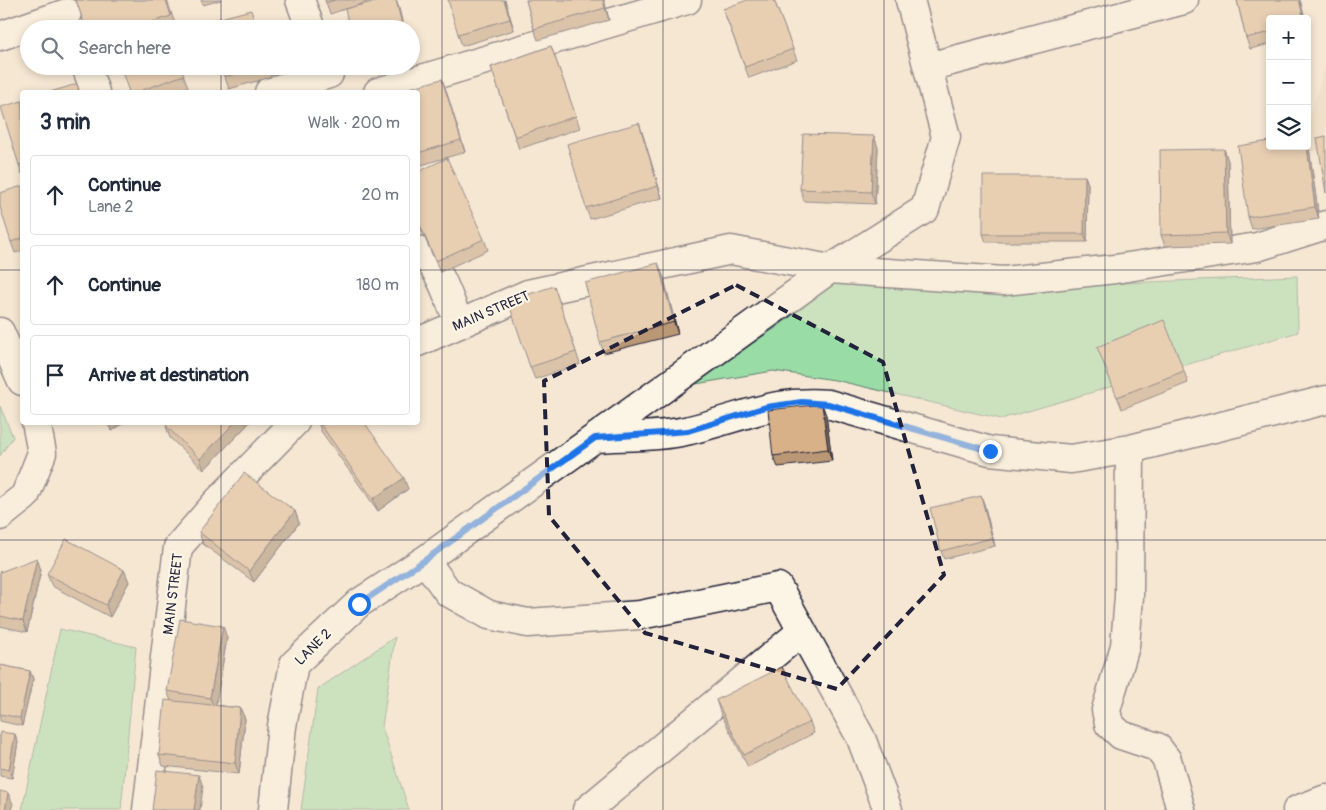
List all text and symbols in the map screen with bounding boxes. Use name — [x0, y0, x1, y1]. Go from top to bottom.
map controls — [1266, 15, 1311, 150]
button: + — [1266, 15, 1311, 60]
search box — [20, 20, 420, 75]
icon: search — [38, 34, 66, 62]
text: Search here — [78, 36, 171, 60]
button: − — [1266, 60, 1311, 105]
button: layers — [1266, 105, 1311, 150]
text: 3 min — [40, 109, 90, 136]
text: Walk · 200 m — [308, 113, 400, 133]
text: Continue — [88, 173, 161, 197]
icon: ahead — [41, 181, 69, 209]
text: 20 m — [361, 185, 399, 205]
text: Lane 2 — [88, 197, 133, 217]
icon: ahead — [41, 271, 69, 299]
text: Continue — [88, 273, 161, 297]
text: 180 m — [356, 275, 399, 295]
street label: MAIN STREET — [450, 287, 532, 335]
icon: arrive — [41, 361, 69, 389]
text: Arrive at destination — [88, 363, 249, 387]
route end — [979, 440, 1002, 463]
street label: MAIN STREET — [160, 552, 186, 636]
route start — [348, 593, 371, 616]
street label: LANE 2 — [291, 625, 335, 669]

